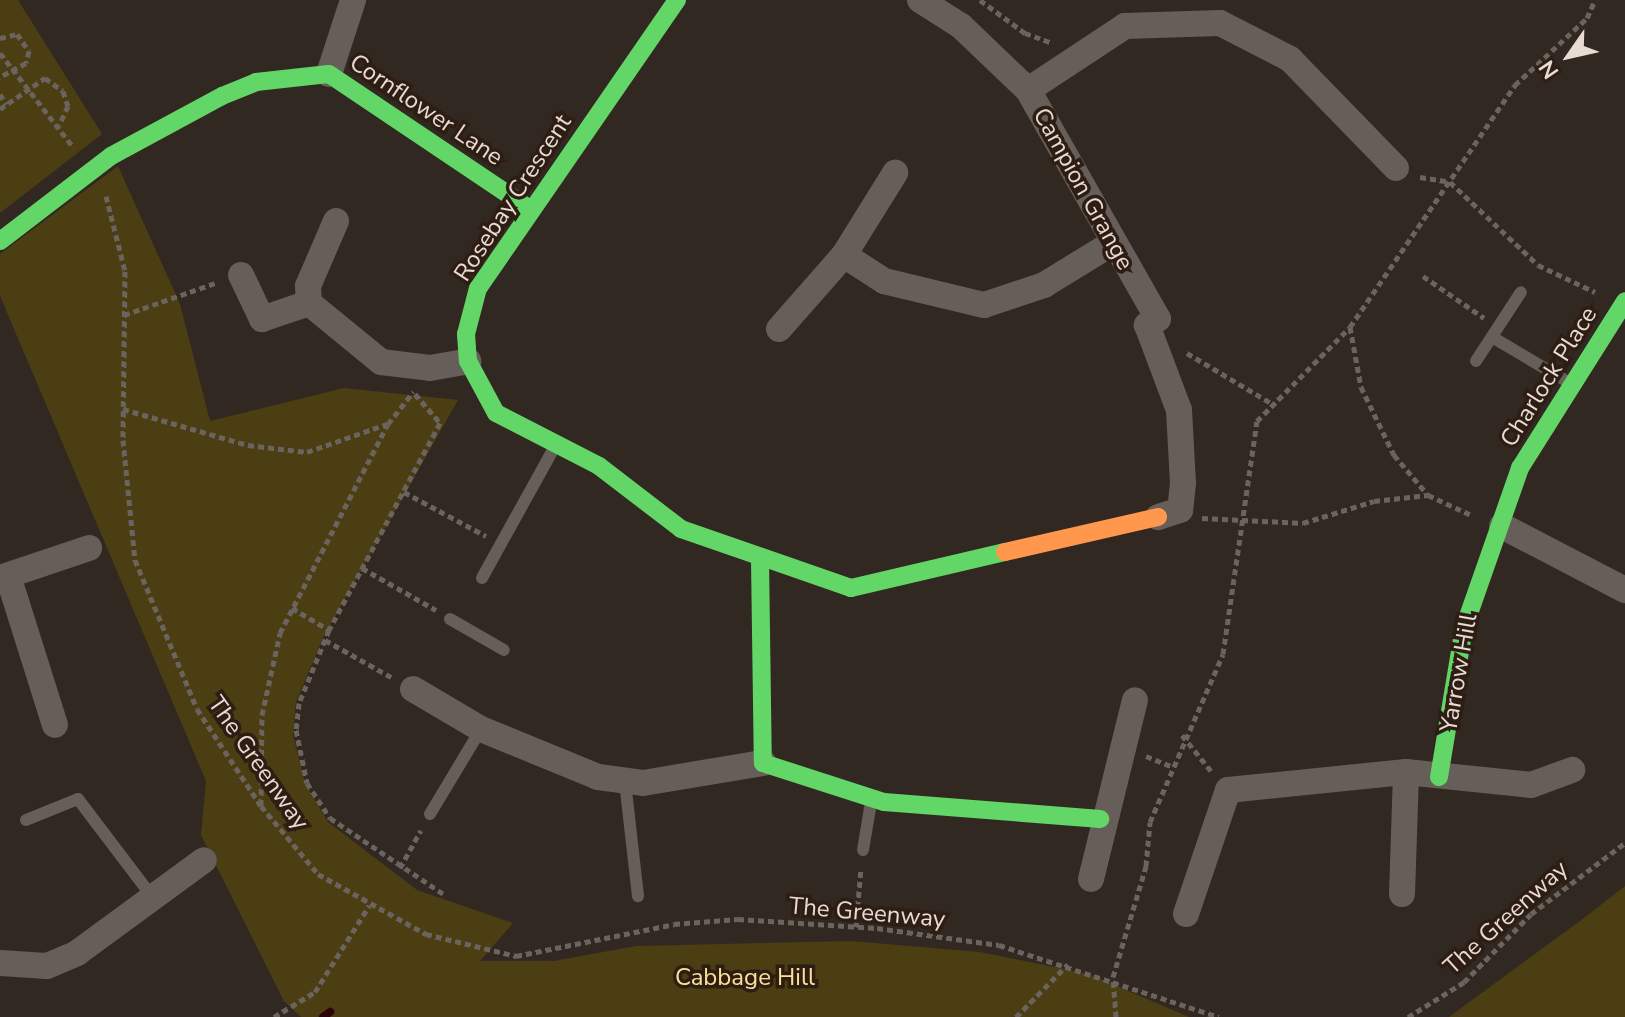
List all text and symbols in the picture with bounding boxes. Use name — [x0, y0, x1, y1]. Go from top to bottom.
north arrow — [1529, 16, 1609, 96]
street label: Cornflower Lane — [344, 48, 508, 172]
text: N — [1532, 54, 1566, 85]
street label: Campion Grange — [1027, 103, 1139, 275]
street label: Rosebay Crescent — [448, 109, 578, 287]
street label: Charlock Place — [1495, 302, 1603, 452]
street label: Yarrow Hill — [1434, 612, 1484, 734]
street label: The Greenway — [201, 691, 315, 835]
street label: The Greenway — [1438, 855, 1574, 981]
street label: The Greenway — [788, 892, 946, 934]
park label: Cabbage Hill — [675, 964, 815, 992]

